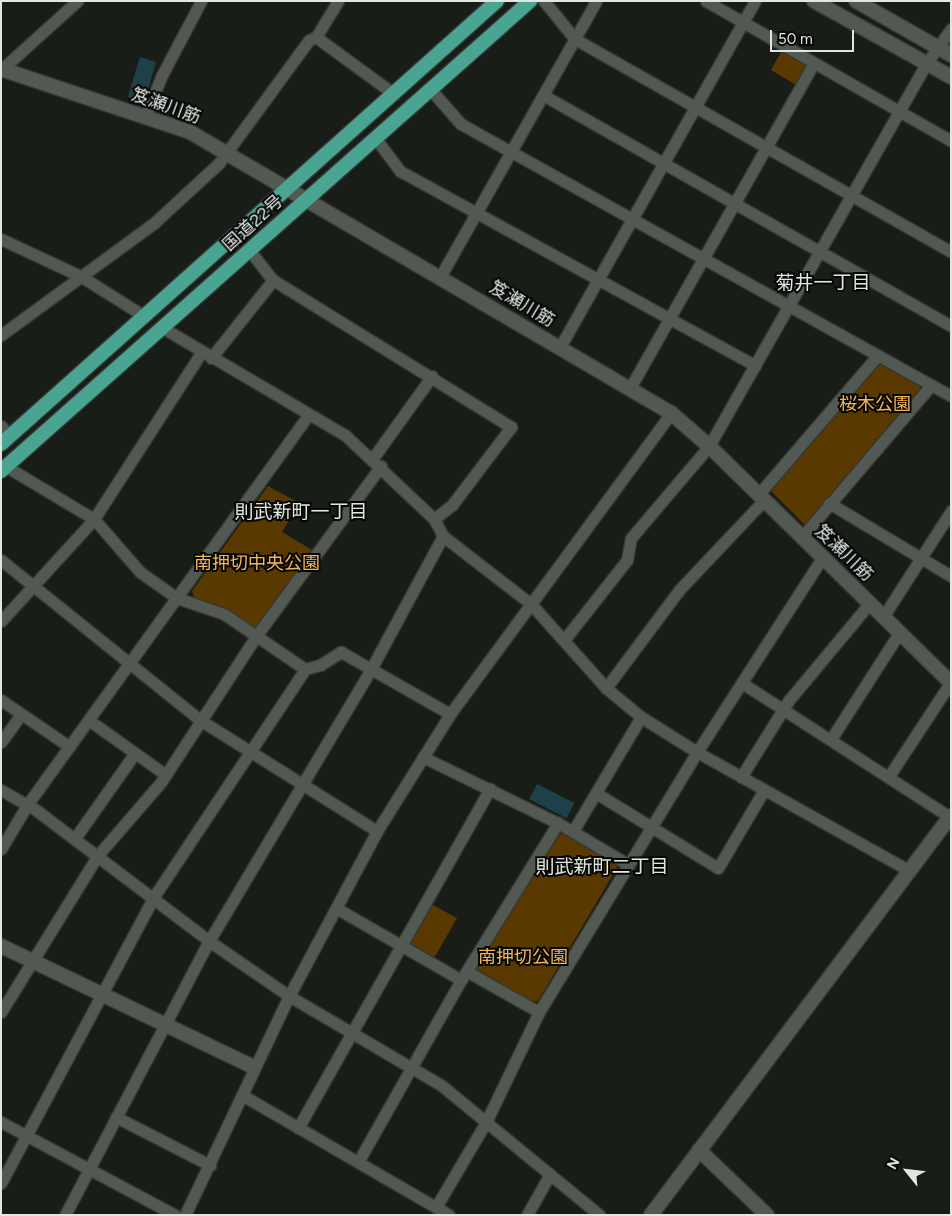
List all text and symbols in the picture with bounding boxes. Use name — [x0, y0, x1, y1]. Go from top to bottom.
scale bar — [772, 20, 856, 52]
text: 50 m — [778, 30, 813, 48]
street label: 笈瀬川筋 — [128, 84, 204, 128]
street label: 国道22号 — [218, 190, 288, 256]
district label: 菊井一丁目 — [776, 272, 870, 294]
street label: 笈瀬川筋 — [486, 276, 558, 332]
park label: 桜木公園 — [839, 393, 911, 415]
district label: 則武新町一丁目 — [235, 501, 367, 523]
street label: 笈瀬川筋 — [811, 520, 877, 586]
park label: 南押切中央公園 — [194, 552, 320, 574]
district label: 則武新町二丁目 — [536, 856, 668, 878]
park label: 南押切公園 — [478, 946, 568, 968]
north arrow — [882, 1146, 932, 1196]
text: N — [883, 1155, 903, 1172]

